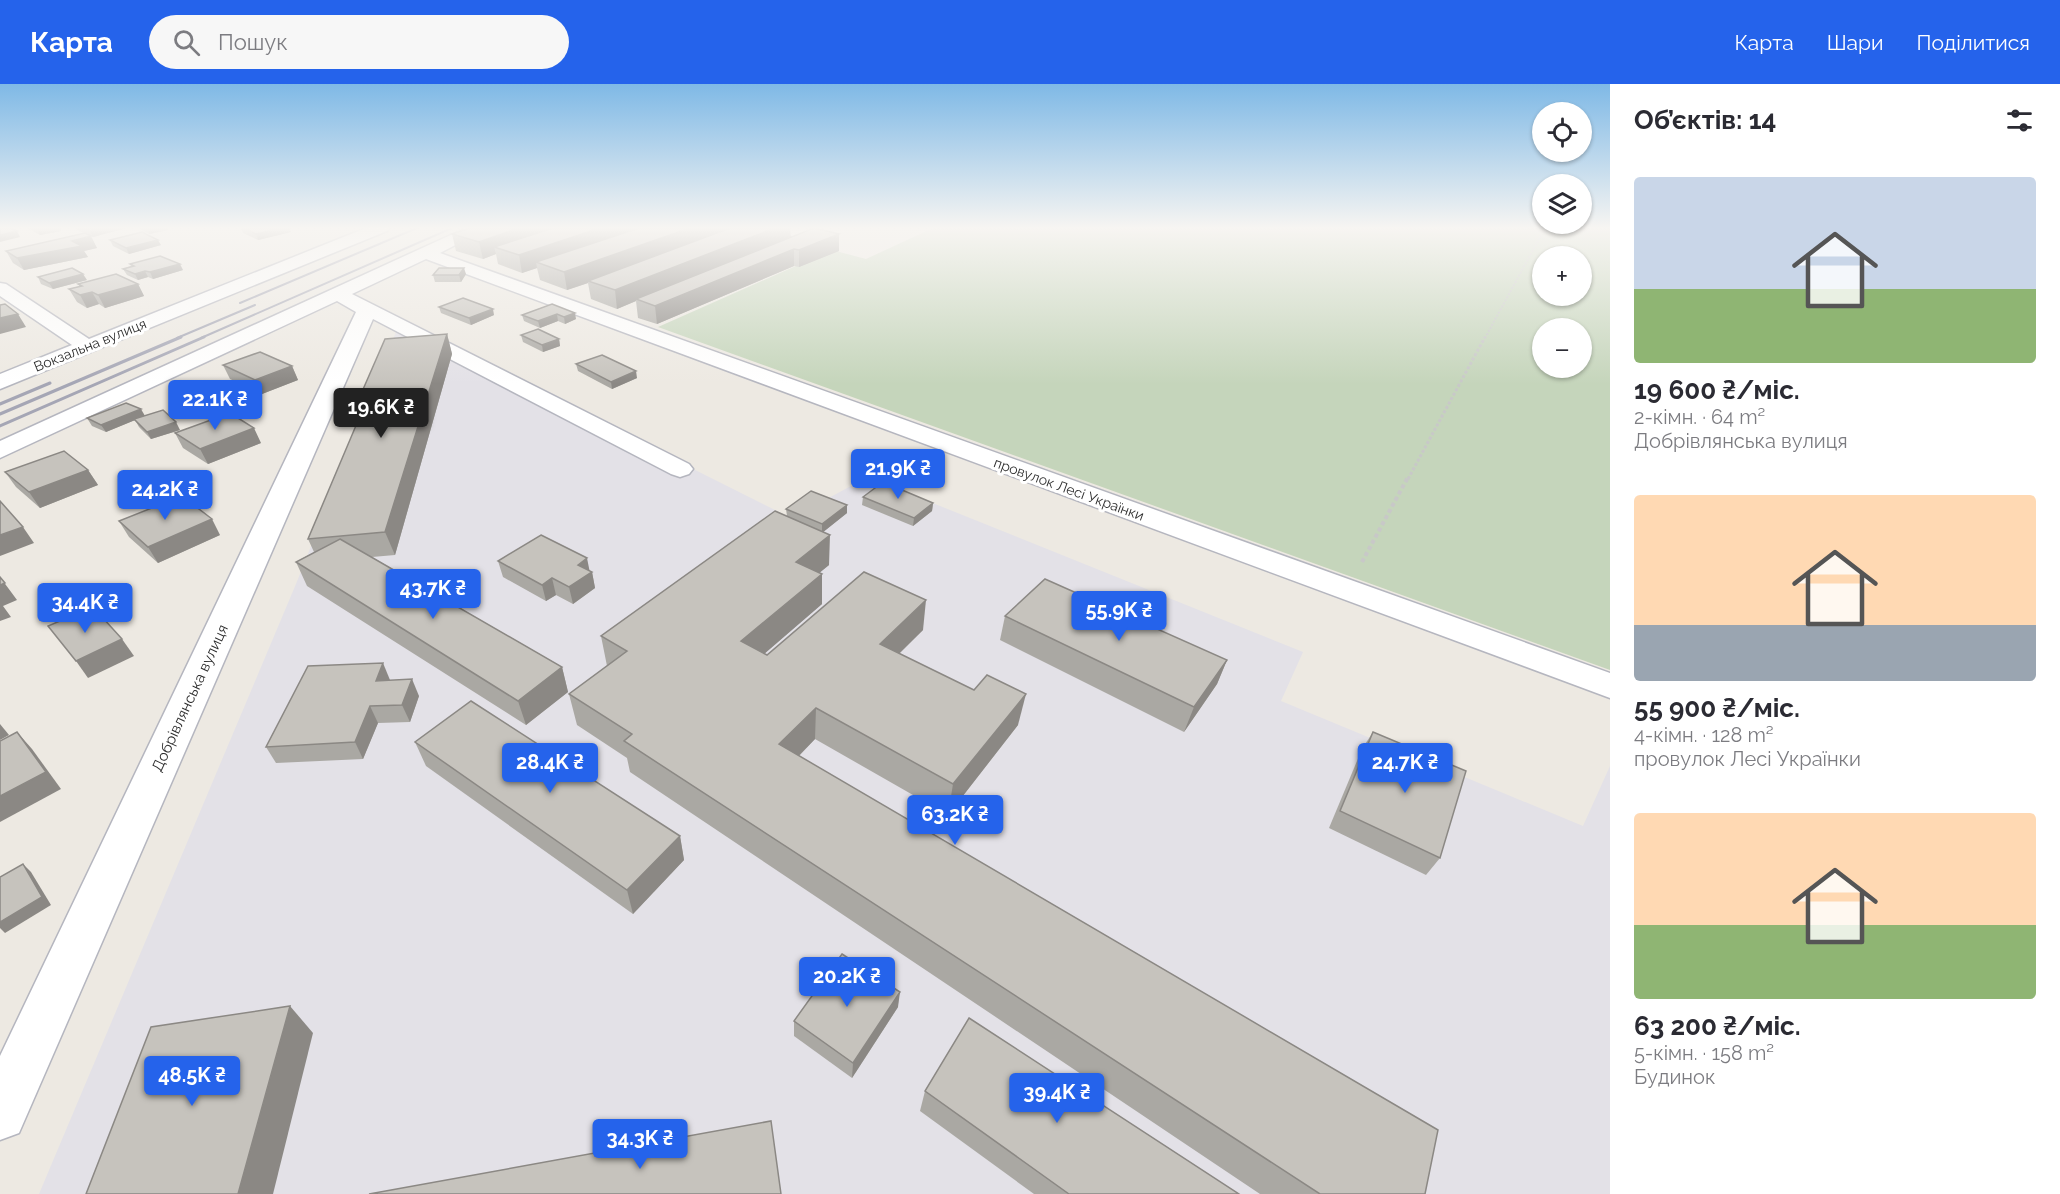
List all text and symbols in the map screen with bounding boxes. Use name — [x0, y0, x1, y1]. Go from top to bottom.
search box — [149, 15, 569, 69]
text: Карта — [30, 26, 113, 59]
icon: search — [170, 26, 203, 59]
text: Пошук — [218, 29, 288, 55]
text: Карта — [1735, 30, 1794, 55]
text: Шари — [1827, 30, 1884, 55]
text: Поділитися — [1917, 30, 2030, 55]
map controls — [1532, 102, 1592, 378]
button: locate — [1532, 102, 1592, 162]
icon: filters — [2003, 104, 2036, 137]
text: Об’єктів: 14 — [1634, 105, 1776, 135]
button: layers — [1532, 174, 1592, 234]
icon: home — [1781, 216, 1889, 324]
button: + — [1532, 246, 1592, 306]
street label: Вокзальна вулиця — [31, 315, 149, 375]
button: − — [1532, 318, 1592, 378]
text: 19 600 ₴/міс. — [1634, 375, 1800, 405]
pin: 22.1K ₴ — [160, 380, 270, 431]
text: 22.1K ₴ — [182, 387, 248, 411]
pin: 19.6K ₴ — [326, 388, 436, 439]
text: 19.6K ₴ — [348, 395, 414, 419]
text: 2-кімн. · 64 m² — [1634, 405, 1765, 429]
text: Добрівлянська вулиця — [1634, 429, 1848, 453]
pin: 21.9K ₴ — [843, 449, 953, 500]
street label: провулок Лесі Українки — [992, 454, 1146, 524]
text: 21.9K ₴ — [865, 456, 931, 480]
pin: 24.2K ₴ — [110, 470, 220, 521]
text: 24.2K ₴ — [131, 477, 199, 501]
icon: home — [1781, 534, 1889, 642]
pin: 43.7K ₴ — [378, 569, 488, 620]
text: 43.7K ₴ — [400, 576, 466, 600]
pin: 34.4K ₴ — [30, 583, 140, 634]
text: 34.4K ₴ — [51, 590, 119, 614]
pin: 55.9K ₴ — [1064, 591, 1174, 642]
text: 55.9K ₴ — [1085, 598, 1153, 622]
street label: Добрівлянська вулиця — [148, 622, 232, 774]
text: 55 900 ₴/міс. — [1634, 693, 1800, 723]
text: 4-кімн. · 128 m² — [1634, 723, 1774, 747]
pin: 28.4K ₴ — [495, 743, 605, 794]
pin: 24.7K ₴ — [1350, 743, 1460, 794]
text: провулок Лесі Українки — [1634, 747, 1861, 771]
text: 28.4K ₴ — [516, 750, 584, 774]
text: 24.7K ₴ — [1372, 750, 1438, 774]
pin: 63.2K ₴ — [900, 795, 1010, 846]
text: 63.2K ₴ — [921, 802, 989, 826]
icon: home — [1781, 852, 1889, 960]
pin: 20.2K ₴ — [792, 957, 902, 1008]
text: 20.2K ₴ — [813, 964, 881, 988]
text: 63 200 ₴/міс. — [1634, 1011, 1801, 1041]
text: 5-кімн. · 158 m² — [1634, 1041, 1774, 1065]
pin: 48.5K ₴ — [137, 1056, 247, 1107]
text: 48.5K ₴ — [158, 1063, 226, 1087]
text: Будинок — [1634, 1065, 1715, 1089]
pin: 39.4K ₴ — [1002, 1073, 1112, 1124]
text: 39.4K ₴ — [1023, 1080, 1091, 1104]
pin: 34.3K ₴ — [585, 1119, 695, 1170]
text: 34.3K ₴ — [607, 1126, 673, 1150]

